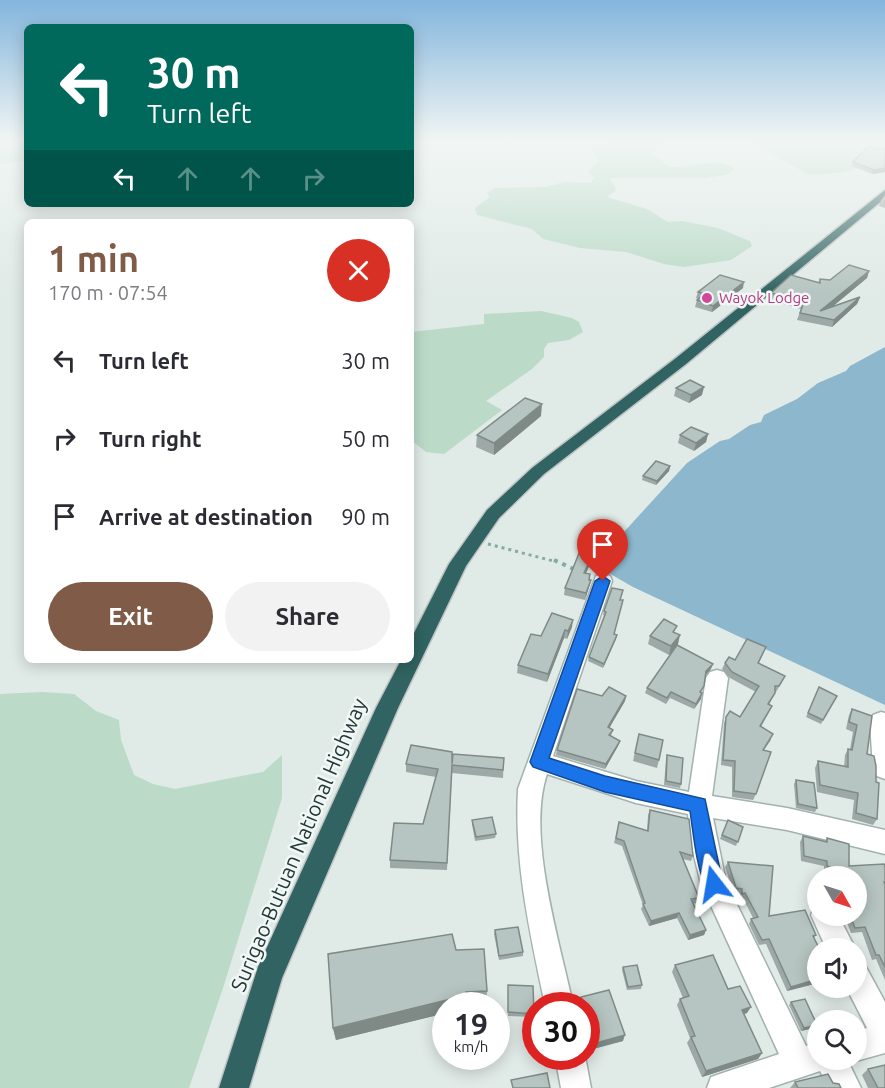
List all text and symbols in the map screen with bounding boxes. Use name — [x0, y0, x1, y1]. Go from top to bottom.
icon: left — [48, 48, 126, 126]
text: 30 m — [147, 49, 241, 96]
text: Turn left — [147, 98, 251, 128]
icon: left — [108, 162, 141, 195]
icon: ahead — [171, 162, 204, 195]
icon: ahead — [234, 162, 267, 195]
icon: right — [297, 162, 330, 195]
text: 1 min — [48, 238, 139, 279]
button: close — [327, 239, 390, 302]
text: 170 m · 07:54 — [48, 281, 168, 304]
place label: Wayok Lodge — [719, 289, 809, 306]
marker: Wayok Lodge — [700, 291, 714, 305]
icon: left — [48, 344, 81, 377]
text: Turn left — [99, 348, 189, 373]
text: 30 m — [341, 348, 390, 373]
icon: right — [48, 422, 81, 455]
text: Turn right — [99, 426, 201, 451]
text: 50 m — [341, 426, 390, 451]
icon: arrive — [48, 500, 81, 533]
text: Arrive at destination — [99, 504, 313, 529]
text: 90 m — [341, 504, 390, 529]
pin — [577, 519, 628, 581]
icon: arrive — [586, 528, 619, 561]
button: Exit — [48, 582, 213, 651]
button: Share — [225, 582, 390, 651]
street label: Surigao-Butuan National Highway — [225, 695, 371, 995]
position arrow — [682, 852, 746, 916]
north arrow — [807, 866, 867, 926]
map controls — [807, 866, 867, 1070]
button: sound — [807, 938, 867, 998]
speed limit sign: 30 — [522, 992, 600, 1070]
text: 19 — [454, 1007, 488, 1041]
button: search — [807, 1010, 867, 1070]
text: km/h — [454, 1038, 488, 1055]

